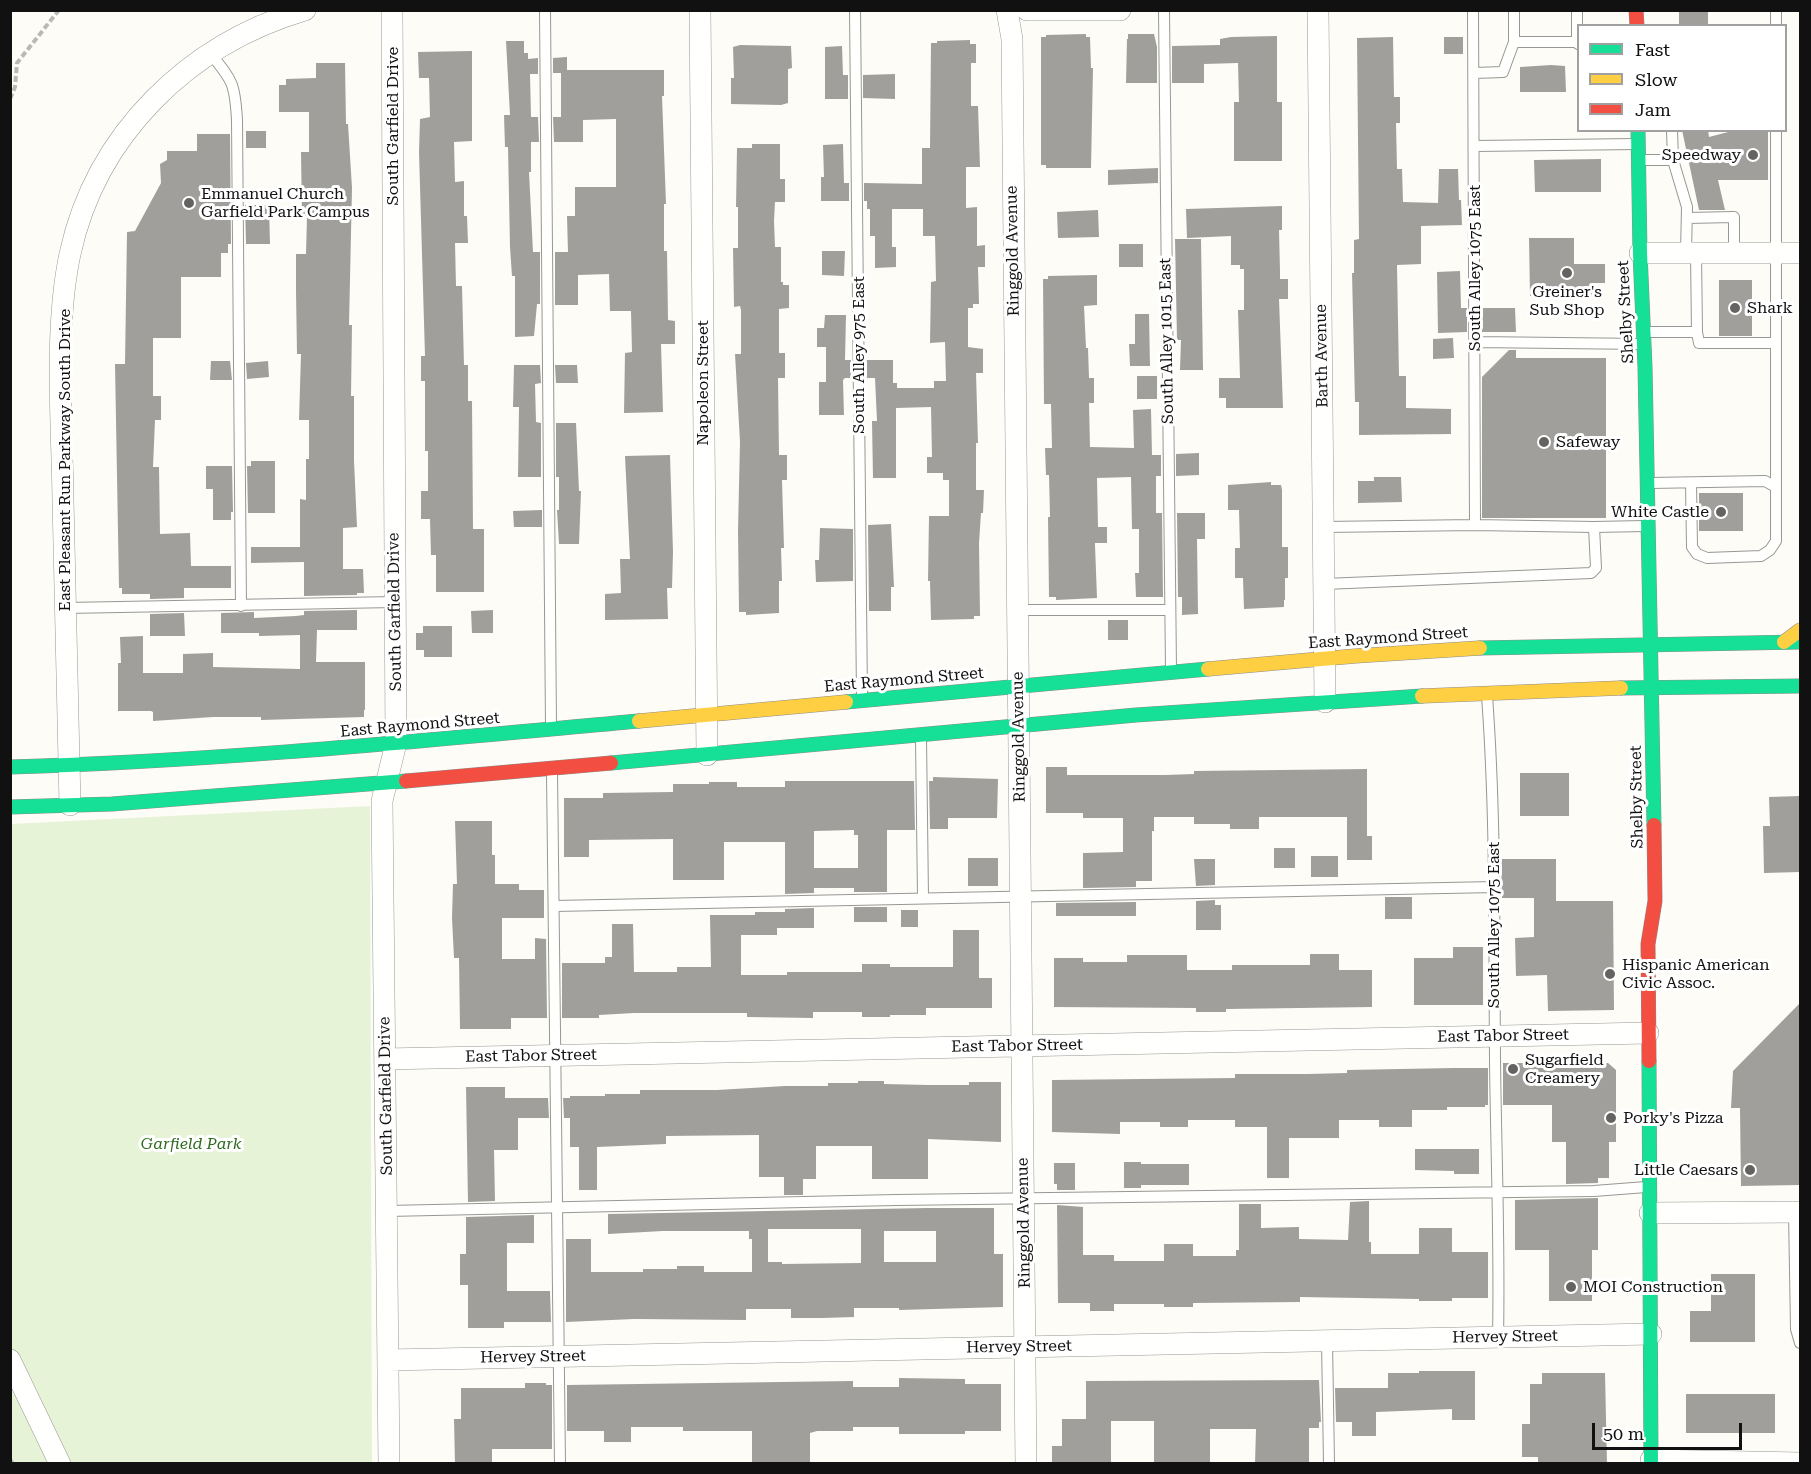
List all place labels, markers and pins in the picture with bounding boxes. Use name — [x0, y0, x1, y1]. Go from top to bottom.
place label: Speedway — [1662, 145, 1741, 165]
marker: Speedway — [1746, 148, 1760, 162]
place label: Emmanuel Church Garfield Park Campus — [201, 184, 370, 222]
marker: Emmanuel Church Garfield Park Campus — [182, 196, 196, 210]
marker: Greiner's Sub Shop — [1560, 266, 1574, 280]
place label: Greiner's Sub Shop — [1530, 282, 1604, 320]
place label: Shark — [1747, 298, 1793, 318]
marker: Shark — [1728, 301, 1742, 315]
place label: Safeway — [1556, 432, 1620, 452]
marker: Safeway — [1537, 435, 1551, 449]
place label: White Castle — [1611, 502, 1709, 522]
marker: White Castle — [1714, 505, 1728, 519]
place label: Hispanic American Civic Assoc. — [1622, 955, 1770, 993]
marker: Hispanic American Civic Assoc. — [1603, 967, 1617, 981]
place label: Sugarfield Creamery — [1525, 1050, 1604, 1088]
marker: Sugarfield Creamery — [1506, 1062, 1520, 1076]
place label: Porky's Pizza — [1623, 1108, 1723, 1128]
marker: Porky's Pizza — [1604, 1111, 1618, 1125]
place label: Little Caesars — [1634, 1160, 1738, 1180]
marker: Little Caesars — [1743, 1163, 1757, 1177]
place label: MOI Construction — [1583, 1277, 1723, 1297]
marker: MOI Construction — [1564, 1280, 1578, 1294]

